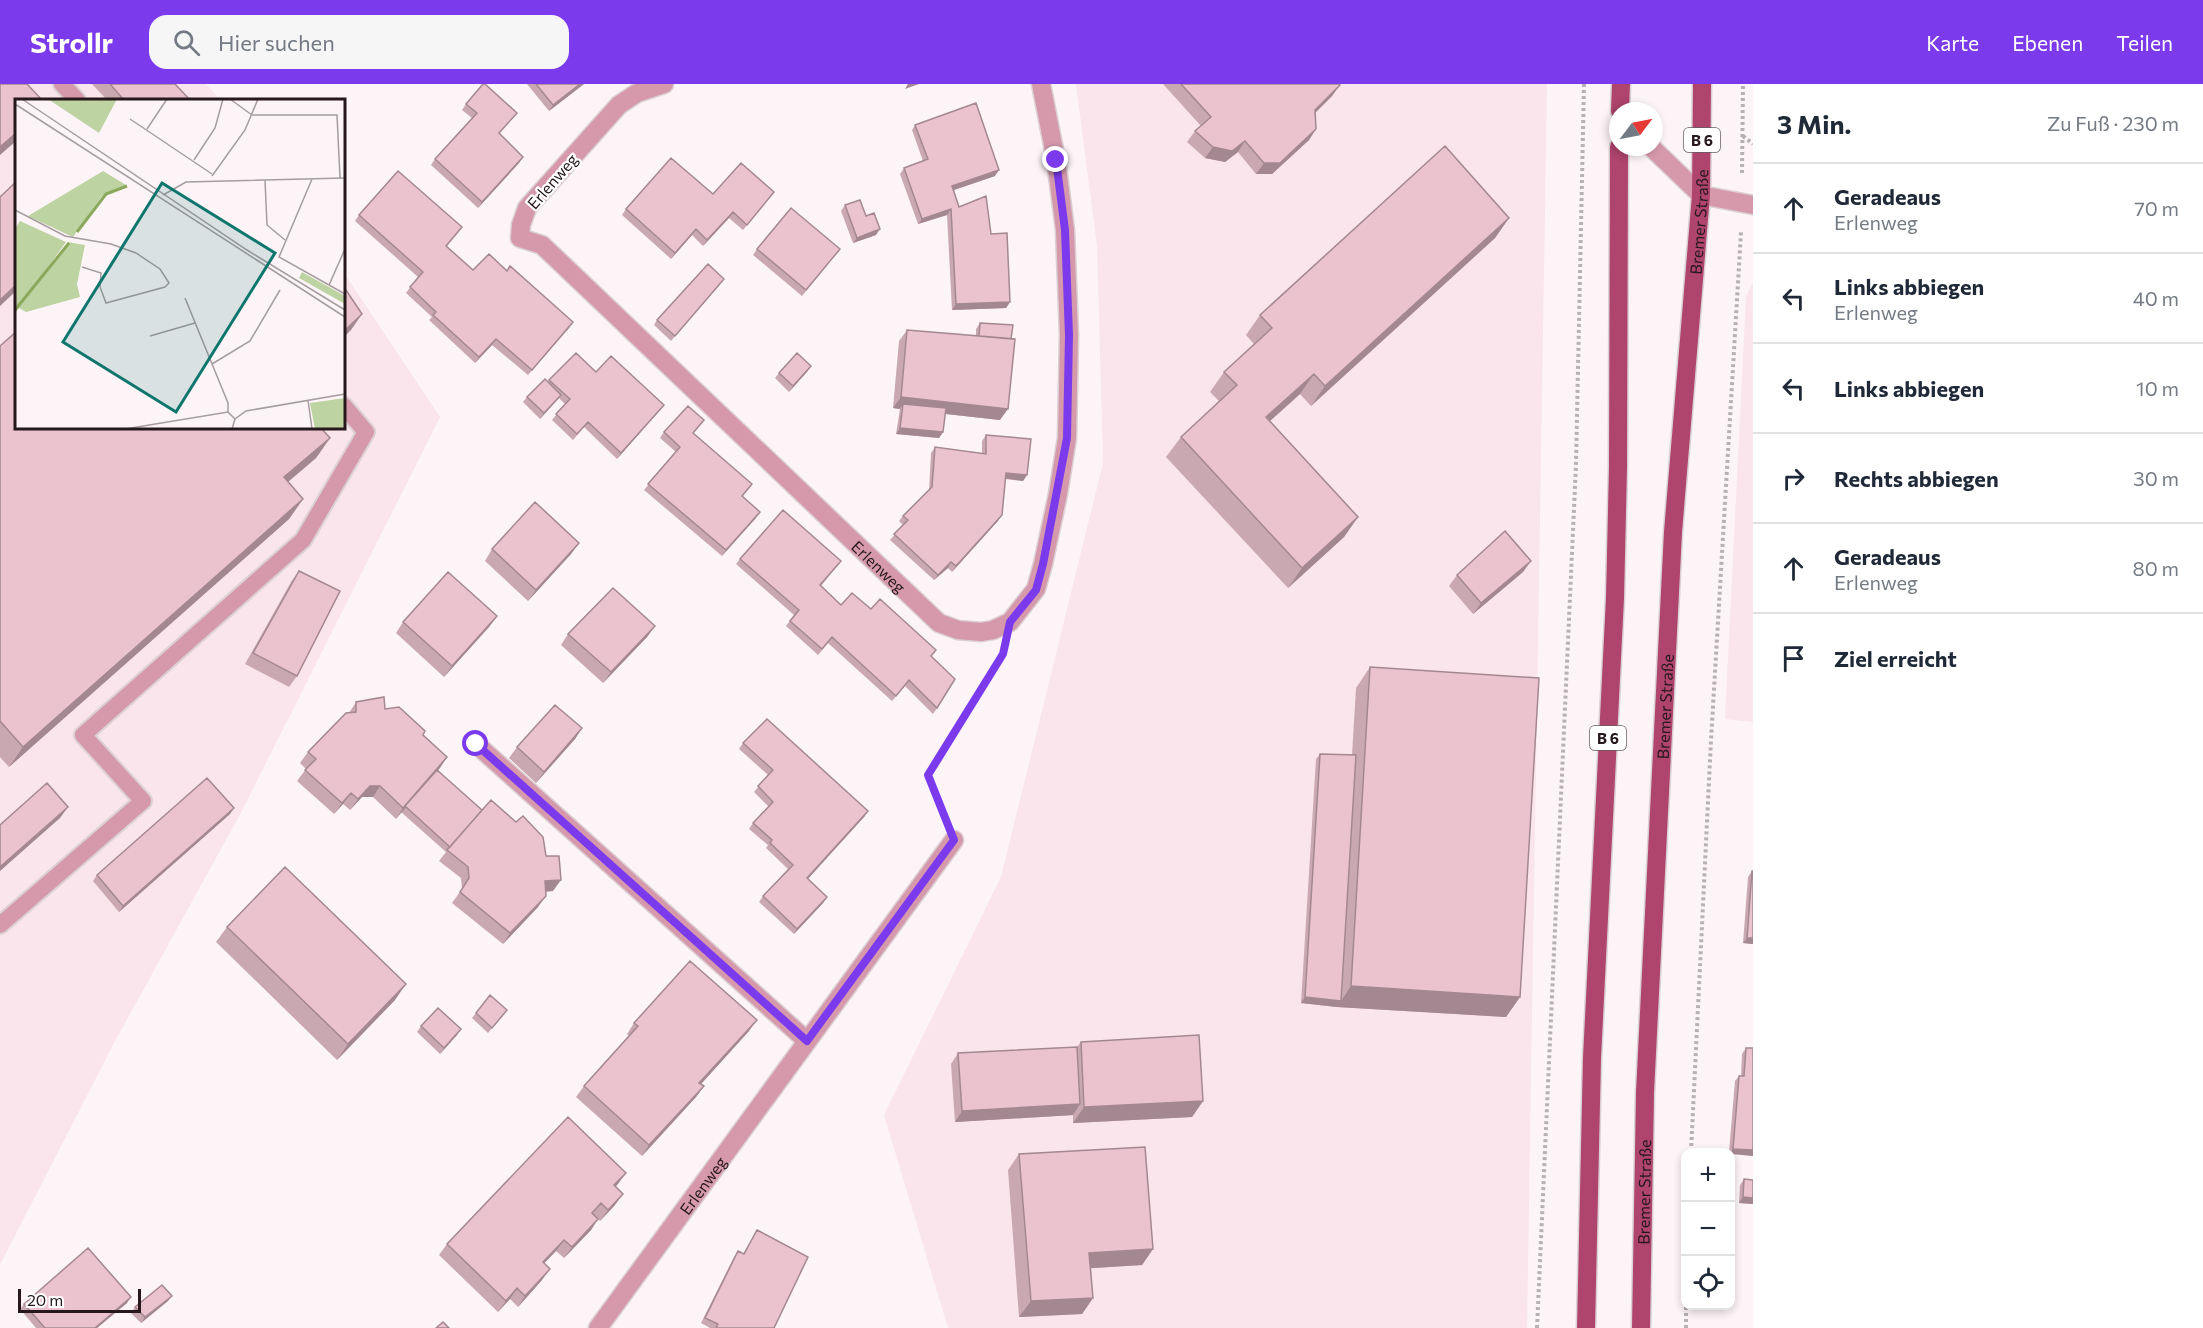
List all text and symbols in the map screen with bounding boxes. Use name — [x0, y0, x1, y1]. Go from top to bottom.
search box — [149, 15, 569, 69]
text: Strollr — [30, 25, 113, 59]
icon: search — [170, 26, 203, 59]
text: Hier suchen — [218, 29, 335, 56]
text: Karte — [1926, 30, 1979, 55]
text: Ebenen — [2012, 30, 2083, 55]
text: Teilen — [2116, 30, 2173, 55]
inset map — [15, 99, 345, 429]
north arrow — [1609, 102, 1663, 156]
text: 3 Min. — [1777, 108, 1851, 139]
text: Zu Fuß · 230 m — [2047, 111, 2179, 135]
road number: B 6 — [1684, 128, 1720, 152]
route end — [1042, 146, 1068, 172]
street label: Erlenweg — [523, 149, 581, 213]
street label: Bremer Straße — [1685, 169, 1711, 275]
text: Geradeaus — [1834, 183, 1941, 210]
icon: ahead — [1777, 192, 1810, 225]
text: 70 m — [2134, 196, 2179, 220]
text: Erlenweg — [1834, 210, 1918, 234]
text: Links abbiegen — [1834, 273, 1984, 300]
icon: left — [1777, 282, 1810, 315]
text: 40 m — [2133, 286, 2179, 310]
text: Erlenweg — [1834, 300, 1918, 324]
icon: left — [1777, 372, 1810, 405]
text: Links abbiegen — [1834, 375, 1984, 402]
text: 10 m — [2136, 376, 2179, 400]
icon: right — [1777, 462, 1810, 495]
text: Rechts abbiegen — [1834, 465, 1999, 492]
text: 30 m — [2133, 466, 2179, 490]
street label: Erlenweg — [848, 536, 910, 596]
text: Geradeaus — [1834, 543, 1941, 570]
icon: ahead — [1777, 552, 1810, 585]
text: 80 m — [2133, 556, 2179, 580]
text: Erlenweg — [1834, 570, 1918, 594]
icon: arrive — [1777, 642, 1810, 675]
text: Ziel erreicht — [1834, 645, 1957, 672]
street label: Bremer Straße — [1652, 653, 1676, 760]
road number: B 6 — [1590, 726, 1626, 750]
route start — [462, 730, 488, 756]
street label: Bremer Straße — [1633, 1139, 1654, 1245]
map controls — [1681, 1148, 1735, 1310]
button: + — [1681, 1148, 1735, 1202]
street label: Erlenweg — [675, 1152, 730, 1218]
button: − — [1681, 1202, 1735, 1256]
button: locate — [1681, 1256, 1735, 1310]
scale bar — [18, 1286, 141, 1314]
text: 20 m — [27, 1290, 63, 1309]

